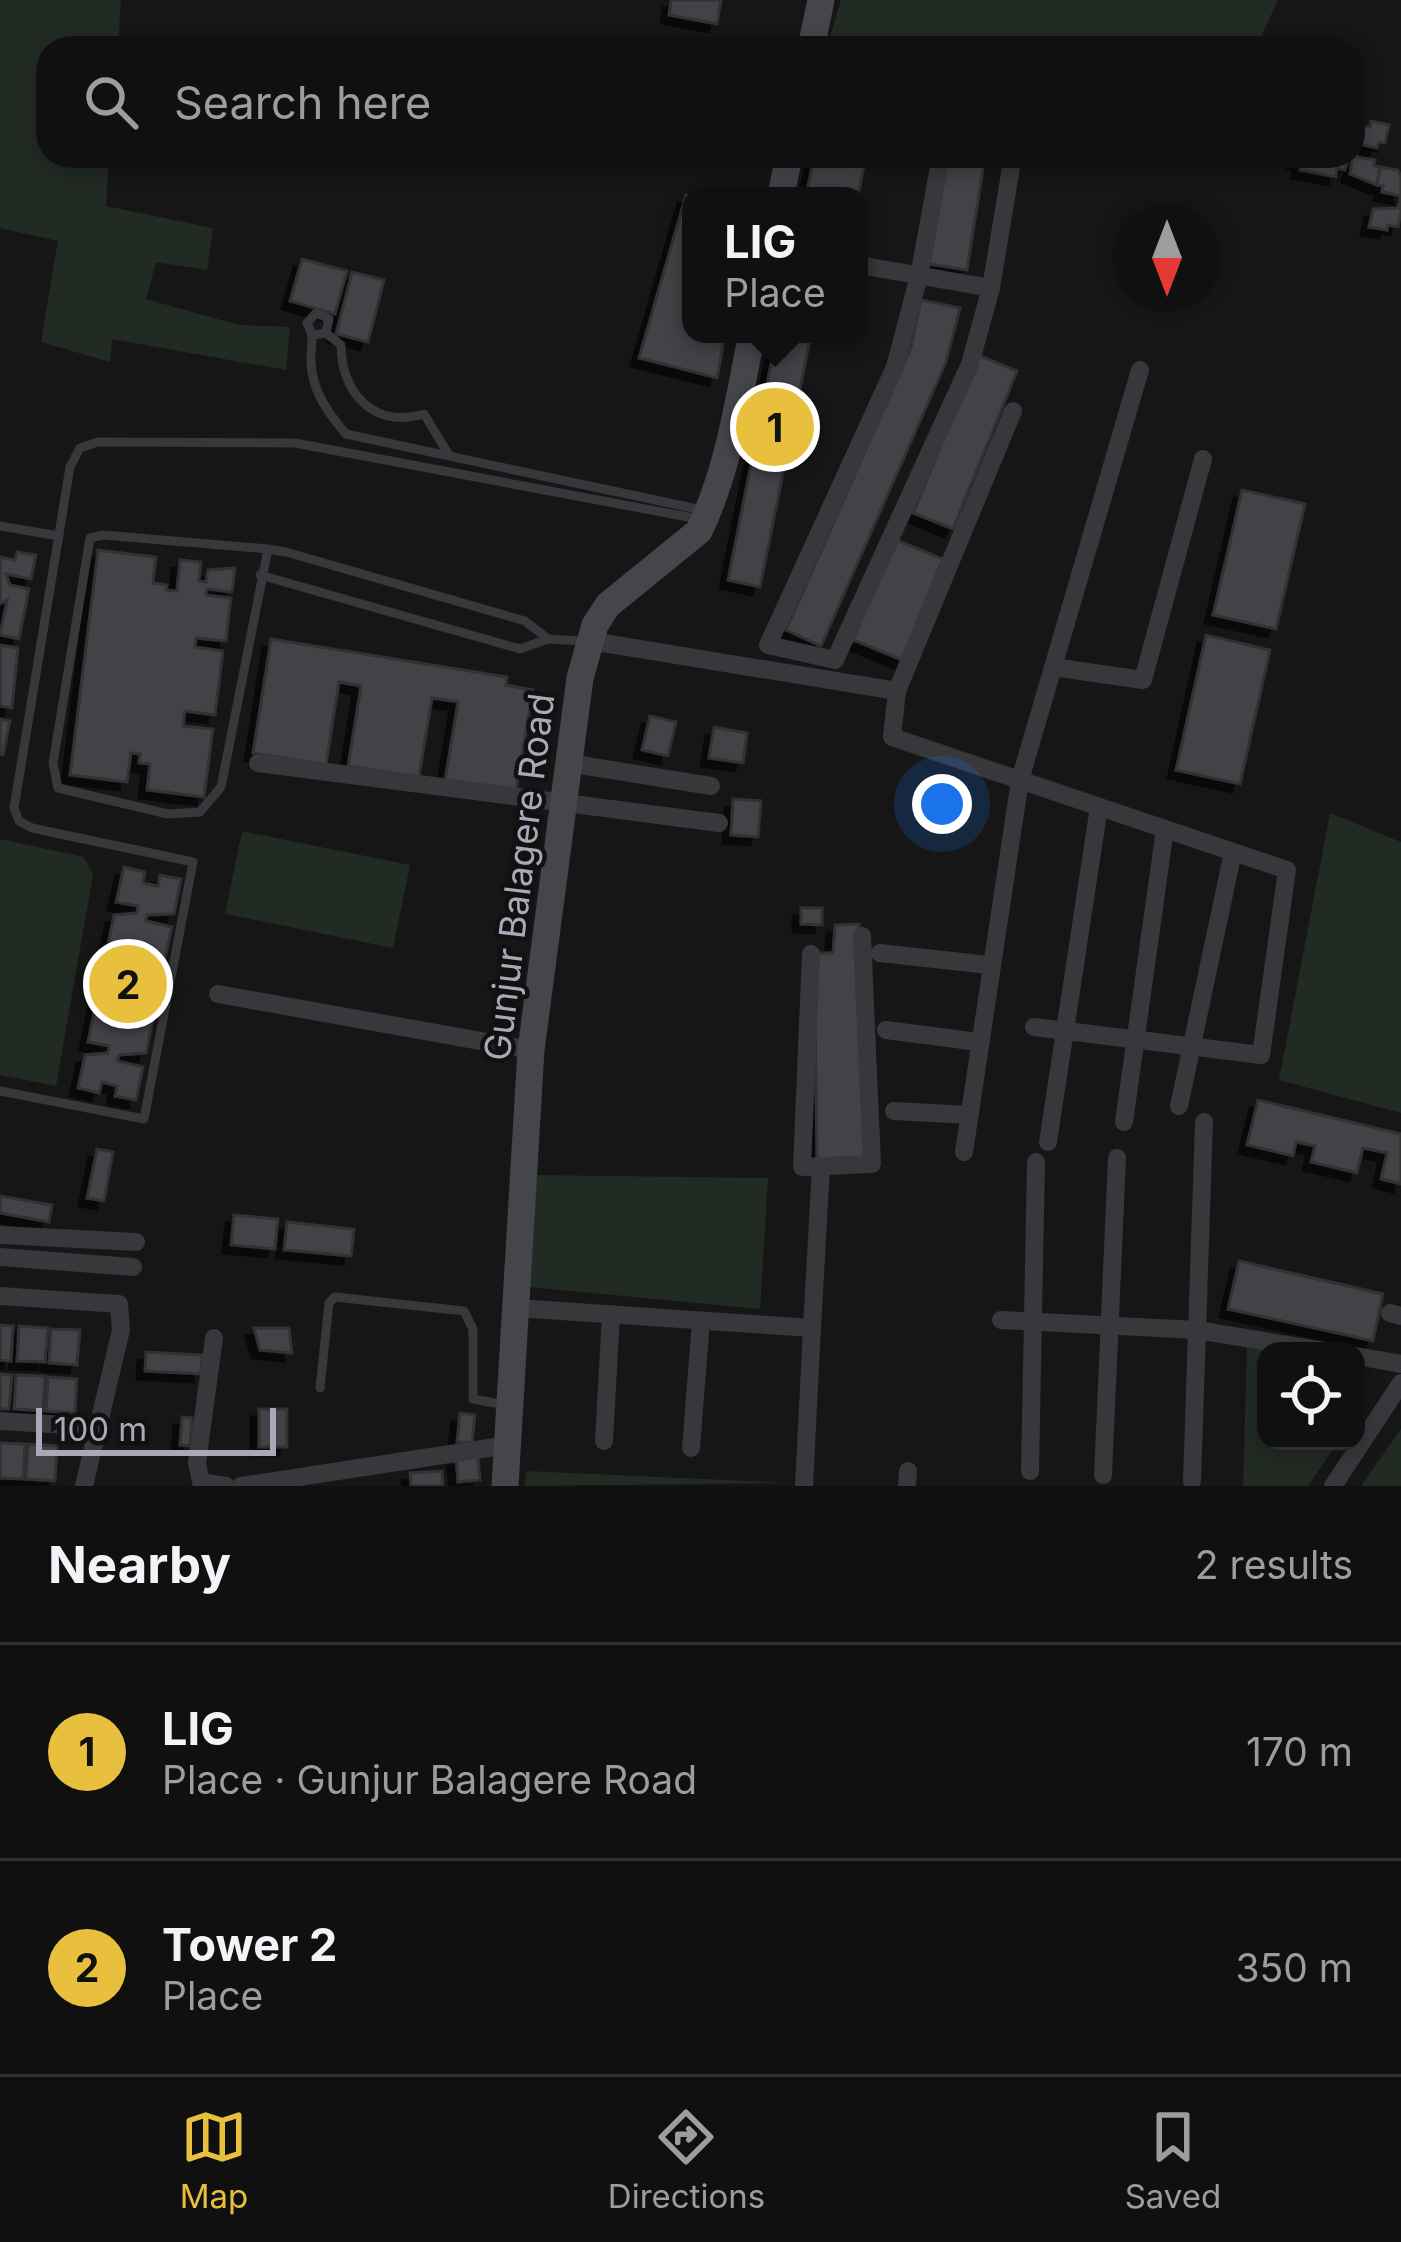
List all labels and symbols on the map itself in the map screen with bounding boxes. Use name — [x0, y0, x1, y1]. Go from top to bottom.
north arrow — [1113, 204, 1221, 312]
pin: 1 — [736, 382, 814, 472]
street label: Gunjur Balagere Road — [475, 691, 563, 1063]
your location — [912, 774, 972, 834]
pin: 2 — [89, 939, 167, 1029]
scale bar — [36, 1402, 276, 1455]

